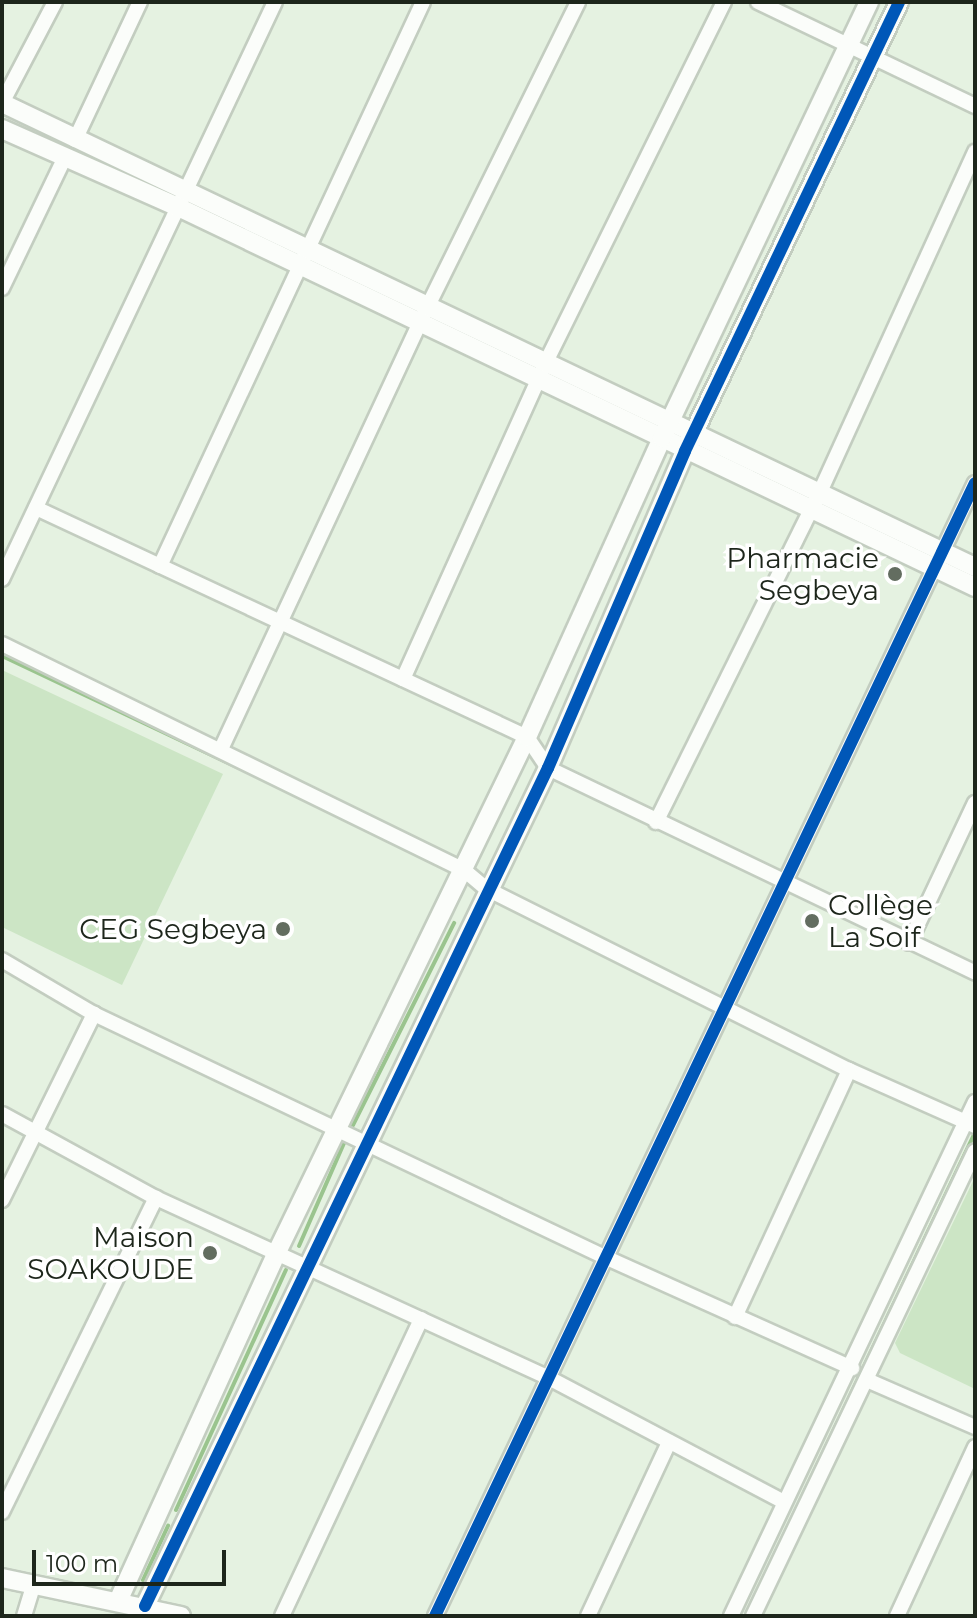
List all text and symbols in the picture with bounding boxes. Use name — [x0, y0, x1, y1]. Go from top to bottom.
place label: Pharmacie Segbeya — [726, 541, 879, 607]
marker: Pharmacie Segbeya — [886, 565, 904, 583]
place label: Collège La Soif — [828, 888, 933, 954]
place label: CEG Segbeya — [79, 912, 267, 946]
marker: Collège La Soif — [803, 912, 821, 930]
marker: CEG Segbeya — [274, 920, 292, 938]
place label: Maison SOAKOUDE — [27, 1220, 194, 1286]
marker: Maison SOAKOUDE — [201, 1244, 219, 1262]
scale bar — [36, 1534, 230, 1584]
text: 100 m — [46, 1549, 118, 1578]

